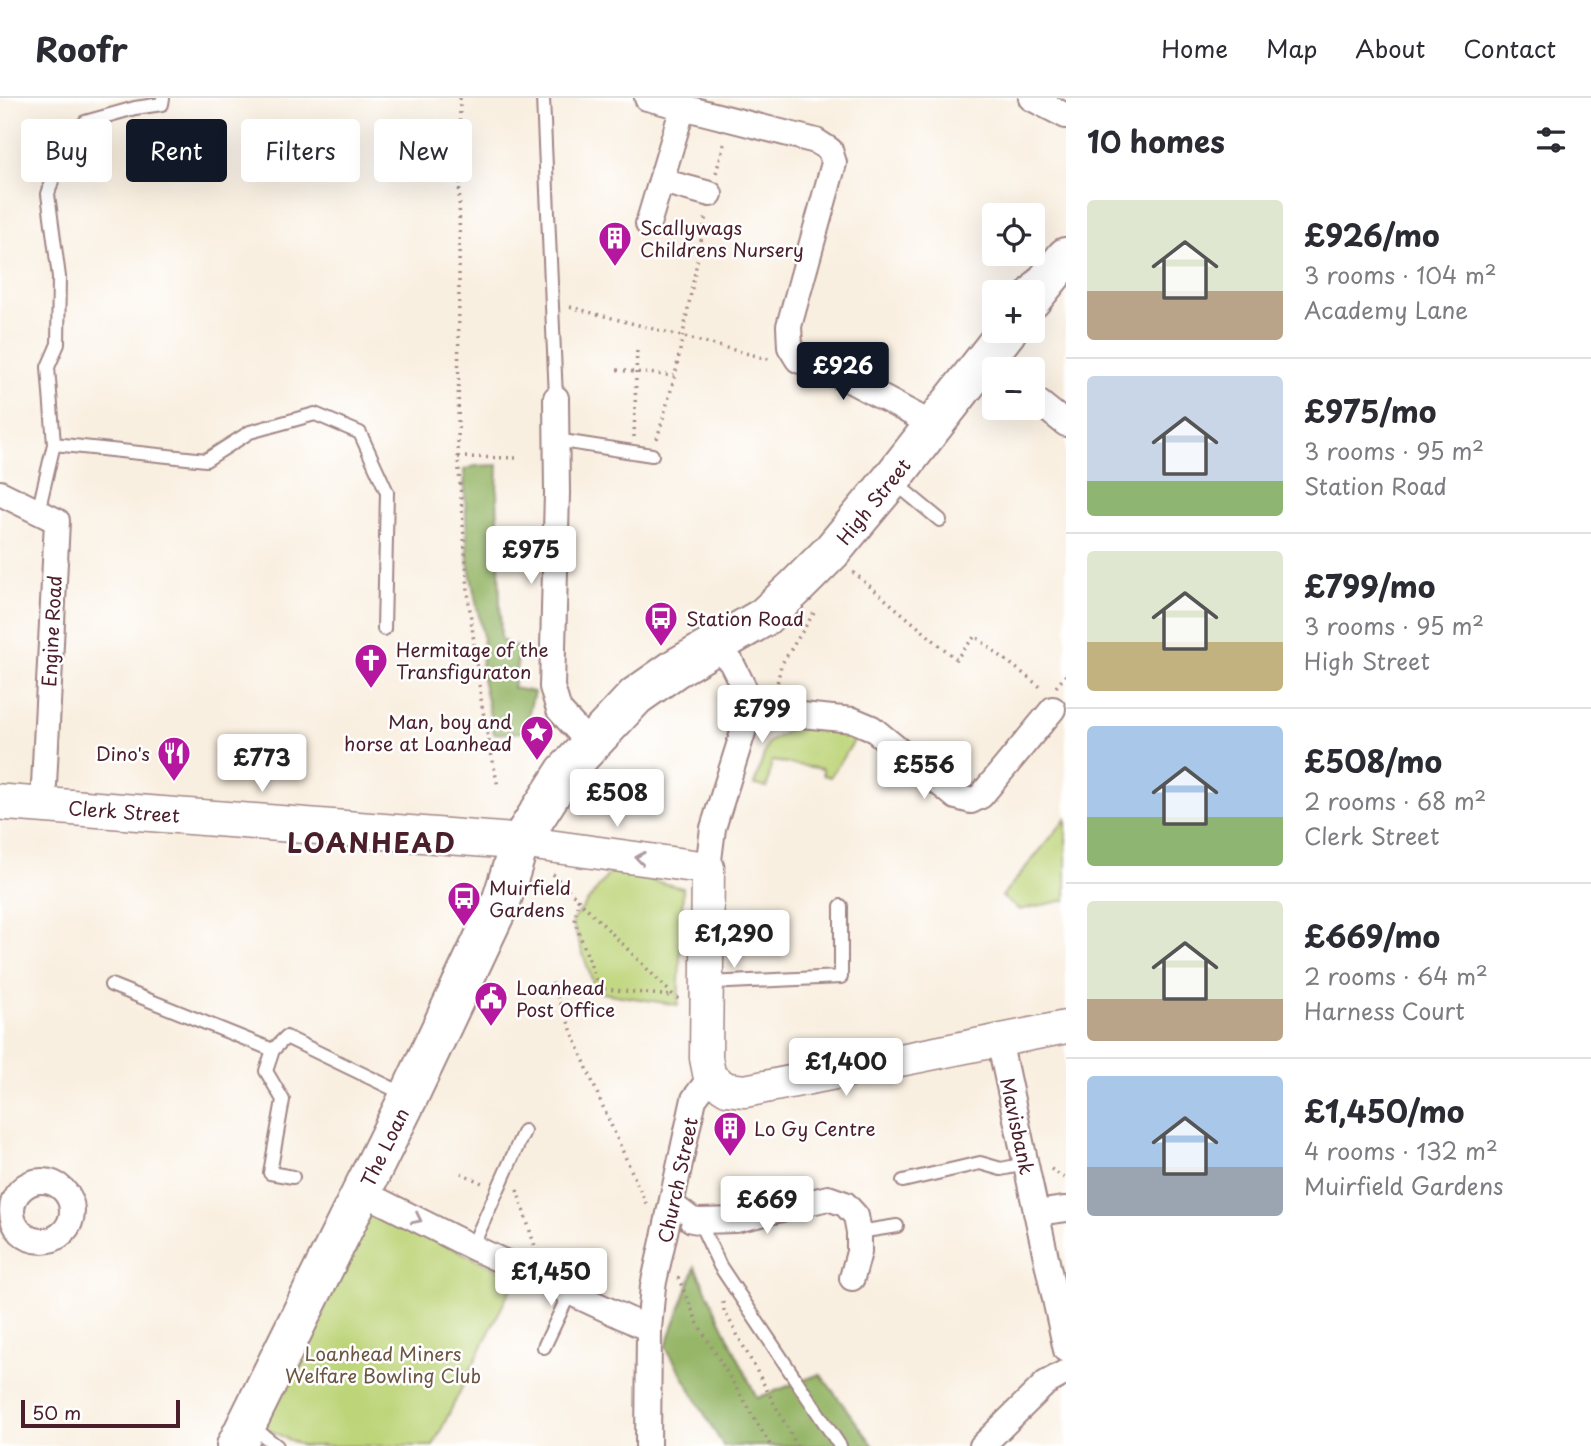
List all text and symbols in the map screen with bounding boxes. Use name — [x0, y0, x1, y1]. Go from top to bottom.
text: Roofr — [35, 23, 128, 73]
text: Home — [1161, 30, 1228, 66]
text: Map — [1266, 30, 1317, 66]
text: About — [1355, 30, 1425, 66]
text: Contact — [1463, 30, 1556, 66]
text: 10 homes — [1087, 118, 1225, 163]
chip: Buy — [21, 119, 112, 182]
chip: Rent — [126, 119, 227, 182]
chip: Filters — [241, 119, 360, 182]
chip: New — [374, 119, 472, 182]
icon: filters — [1532, 121, 1570, 159]
map controls — [982, 203, 1045, 420]
button: locate — [982, 203, 1045, 266]
text: £926/mo — [1304, 212, 1440, 257]
place label: Scallywags Childrens Nursery — [640, 213, 804, 263]
building icon: Scallywags Childrens Nursery — [596, 219, 634, 268]
icon: home — [1143, 228, 1227, 312]
text: 3 rooms · 104 m² — [1304, 257, 1497, 292]
button: + — [982, 280, 1045, 343]
text: Academy Lane — [1304, 292, 1468, 327]
pin: £926 — [802, 342, 884, 402]
text: £926 — [813, 347, 873, 382]
button: − — [982, 357, 1045, 420]
text: £975/mo — [1304, 388, 1436, 433]
icon: home — [1143, 404, 1227, 488]
text: 3 rooms · 95 m² — [1304, 433, 1484, 468]
street label: High Street — [829, 452, 917, 550]
text: Station Road — [1304, 468, 1447, 503]
pin: £975 — [490, 526, 572, 586]
text: £975 — [502, 531, 560, 566]
text: £799/mo — [1304, 563, 1435, 608]
street label: Engine Road — [34, 574, 68, 688]
icon: home — [1143, 579, 1227, 663]
bus stop icon: Station Road — [642, 599, 680, 648]
place label: Station Road — [686, 604, 804, 632]
text: 3 rooms · 95 m² — [1304, 608, 1484, 643]
place label: Hermitage of the Transfiguraton — [396, 635, 549, 685]
church icon: Hermitage of the Transfiguraton — [352, 641, 390, 690]
text: High Street — [1304, 643, 1430, 678]
pin: £799 — [721, 686, 803, 745]
text: £799 — [733, 690, 791, 725]
place label: Man, boy and horse at Loanhead — [344, 707, 512, 757]
place icon: Man, boy and horse at Loanhead — [518, 713, 556, 762]
restaurant icon: Dino's — [155, 734, 193, 783]
pin: £773 — [221, 734, 303, 794]
text: £508/mo — [1304, 738, 1442, 783]
place label: Dino's — [96, 739, 150, 767]
text: £773 — [233, 739, 291, 774]
pin: £556 — [883, 742, 965, 801]
text: £556 — [893, 746, 955, 781]
icon: home — [1143, 754, 1227, 838]
pin: £508 — [576, 770, 658, 829]
text: £508 — [586, 774, 648, 809]
text: 2 rooms · 68 m² — [1304, 783, 1486, 818]
street label: Clerk Street — [67, 793, 181, 829]
text: Clerk Street — [1304, 818, 1439, 853]
district label: LOANHEAD — [287, 823, 457, 862]
one-way arrow — [634, 851, 646, 866]
place label: Muirfield Gardens — [489, 873, 571, 923]
bus stop icon: Muirfield Gardens — [445, 879, 483, 928]
pin: £1,290 — [677, 910, 791, 970]
text: £669/mo — [1304, 913, 1440, 958]
text: £1,290 — [695, 915, 773, 950]
icon: home — [1143, 929, 1227, 1013]
text: 2 rooms · 64 m² — [1304, 958, 1488, 993]
place label: Loanhead Post Office — [516, 973, 615, 1023]
public building icon: Loanhead Post Office — [472, 979, 510, 1028]
text: Harness Court — [1304, 993, 1465, 1028]
pin: £1,400 — [789, 1038, 903, 1098]
text: £1,400 — [805, 1043, 887, 1078]
street label: Mavisbank — [994, 1075, 1042, 1178]
text: £1,450/mo — [1304, 1088, 1464, 1133]
street label: The Loan — [353, 1103, 415, 1191]
icon: home — [1143, 1104, 1227, 1188]
building icon: Lo Gy Centre — [711, 1109, 749, 1158]
street label: Church Street — [650, 1114, 704, 1245]
place label: Lo Gy Centre — [754, 1114, 876, 1142]
text: 4 rooms · 132 m² — [1304, 1133, 1498, 1168]
text: Muirfield Gardens — [1304, 1168, 1503, 1203]
pin: £669 — [726, 1176, 808, 1236]
text: £669 — [737, 1181, 797, 1216]
one-way arrow — [410, 1211, 422, 1225]
pin: £1,450 — [494, 1248, 608, 1308]
text: £1,450 — [511, 1253, 591, 1288]
park label: Loanhead Miners Welfare Bowling Club — [285, 1339, 481, 1389]
scale bar — [21, 1397, 180, 1429]
text: 50 m — [32, 1398, 81, 1426]

